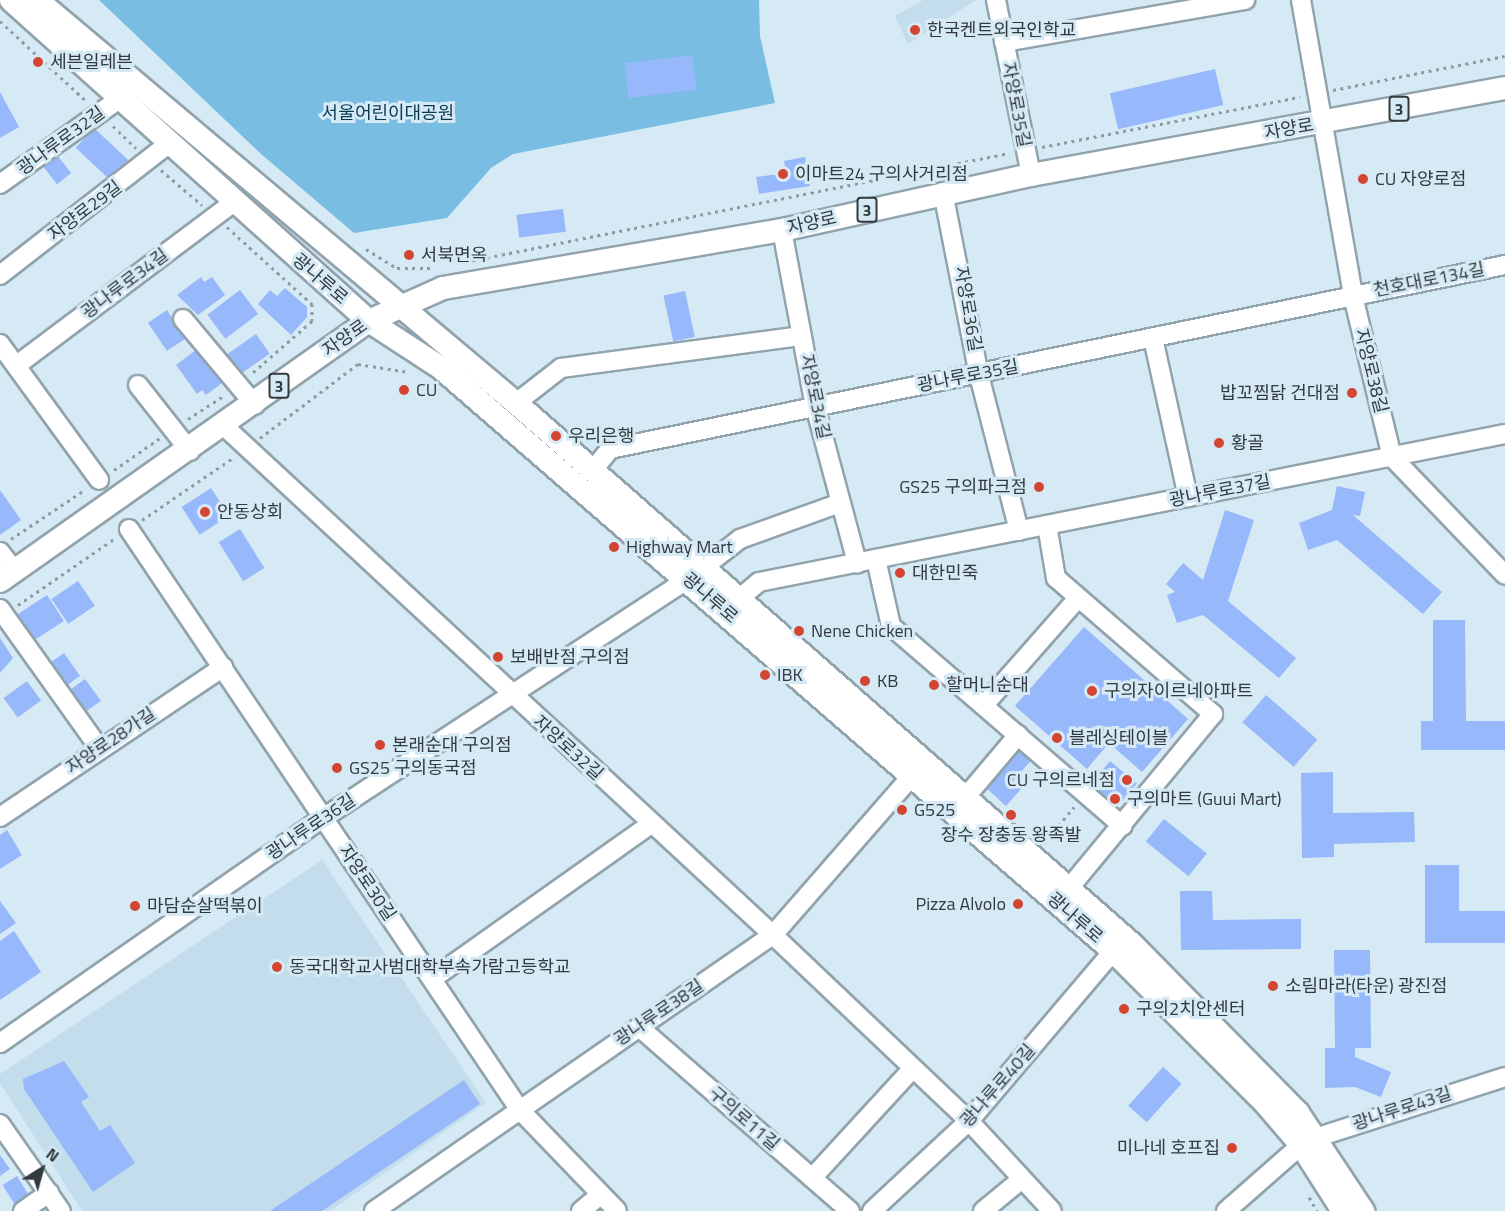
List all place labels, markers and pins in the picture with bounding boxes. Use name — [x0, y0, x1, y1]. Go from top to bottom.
place label: 한국켄트외국인학교 — [927, 19, 1076, 41]
marker: 한국켄트외국인학교 — [908, 23, 922, 37]
place label: 세븐일레븐 — [50, 51, 133, 73]
marker: 세븐일레븐 — [31, 55, 45, 69]
place label: 이마트24 구의사거리점 — [795, 163, 968, 185]
marker: 이마트24 구의사거리점 — [776, 167, 790, 181]
place label: CU 자양로점 — [1375, 168, 1467, 190]
marker: CU 자양로점 — [1356, 172, 1370, 186]
place label: 서북면옥 — [421, 244, 487, 266]
marker: 서북면옥 — [402, 248, 416, 262]
place label: CU — [416, 379, 437, 401]
place label: 밥꼬찜닭 건대점 — [1220, 382, 1340, 404]
marker: CU — [397, 383, 411, 397]
marker: 밥꼬찜닭 건대점 — [1345, 386, 1359, 400]
place label: 우리은행 — [568, 425, 634, 447]
marker: 우리은행 — [549, 429, 563, 443]
place label: 황골 — [1231, 432, 1264, 454]
marker: 황골 — [1212, 436, 1226, 450]
place label: GS25 구의파크점 — [899, 476, 1027, 498]
marker: GS25 구의파크점 — [1032, 480, 1046, 494]
place label: 안동상회 — [217, 501, 283, 523]
marker: 안동상회 — [198, 505, 212, 519]
place label: Highway Mart — [626, 536, 733, 558]
marker: Highway Mart — [607, 540, 621, 554]
place label: 대한민죽 — [912, 562, 978, 584]
marker: 대한민죽 — [893, 566, 907, 580]
place label: Nene Chicken — [811, 620, 913, 642]
marker: Nene Chicken — [792, 624, 806, 638]
place label: 보배반점 구의점 — [510, 646, 630, 668]
marker: 보배반점 구의점 — [491, 650, 505, 664]
place label: IBK — [777, 664, 803, 686]
marker: IBK — [758, 668, 772, 682]
place label: KB — [877, 670, 898, 692]
marker: KB — [858, 674, 872, 688]
place label: 할머니순대 — [946, 674, 1029, 696]
marker: 할머니순대 — [927, 678, 941, 692]
place label: 구의자이르네아파트 — [1104, 680, 1253, 702]
marker: 구의자이르네아파트 — [1085, 684, 1099, 698]
place label: 블레싱테이블 — [1069, 727, 1168, 749]
marker: 블레싱테이블 — [1050, 731, 1064, 745]
place label: 본래순대 구의점 — [392, 734, 512, 756]
marker: 본래순대 구의점 — [373, 738, 387, 752]
place label: GS25 구의동국점 — [349, 757, 477, 779]
marker: GS25 구의동국점 — [330, 761, 344, 775]
place label: CU 구의르네점 — [1007, 769, 1115, 791]
marker: CU 구의르네점 — [1120, 773, 1134, 787]
place label: 구의마트 (Guui Mart) — [1127, 788, 1281, 810]
marker: 구의마트 (Guui Mart) — [1108, 792, 1122, 806]
place label: G525 — [914, 799, 955, 821]
marker: G525 — [895, 803, 909, 817]
marker: 장수 장충동 왕족발 — [1004, 808, 1018, 822]
place label: 장수 장충동 왕족발 — [941, 824, 1081, 846]
place label: Pizza Alvolo — [915, 893, 1006, 915]
place label: 마담순살떡볶이 — [147, 895, 263, 917]
marker: Pizza Alvolo — [1011, 897, 1025, 911]
marker: 마담순살떡볶이 — [128, 899, 142, 913]
place label: 동국대학교사범대학부속가람고등학교 — [289, 956, 571, 978]
marker: 동국대학교사범대학부속가람고등학교 — [270, 960, 284, 974]
place label: 소림마라(타운) 광진점 — [1285, 975, 1448, 997]
marker: 소림마라(타운) 광진점 — [1266, 979, 1280, 993]
place label: 구의2치안센터 — [1136, 998, 1245, 1020]
marker: 구의2치안센터 — [1117, 1002, 1131, 1016]
place label: 미나네 호프집 — [1117, 1137, 1220, 1159]
marker: 미나네 호프집 — [1225, 1141, 1239, 1155]

